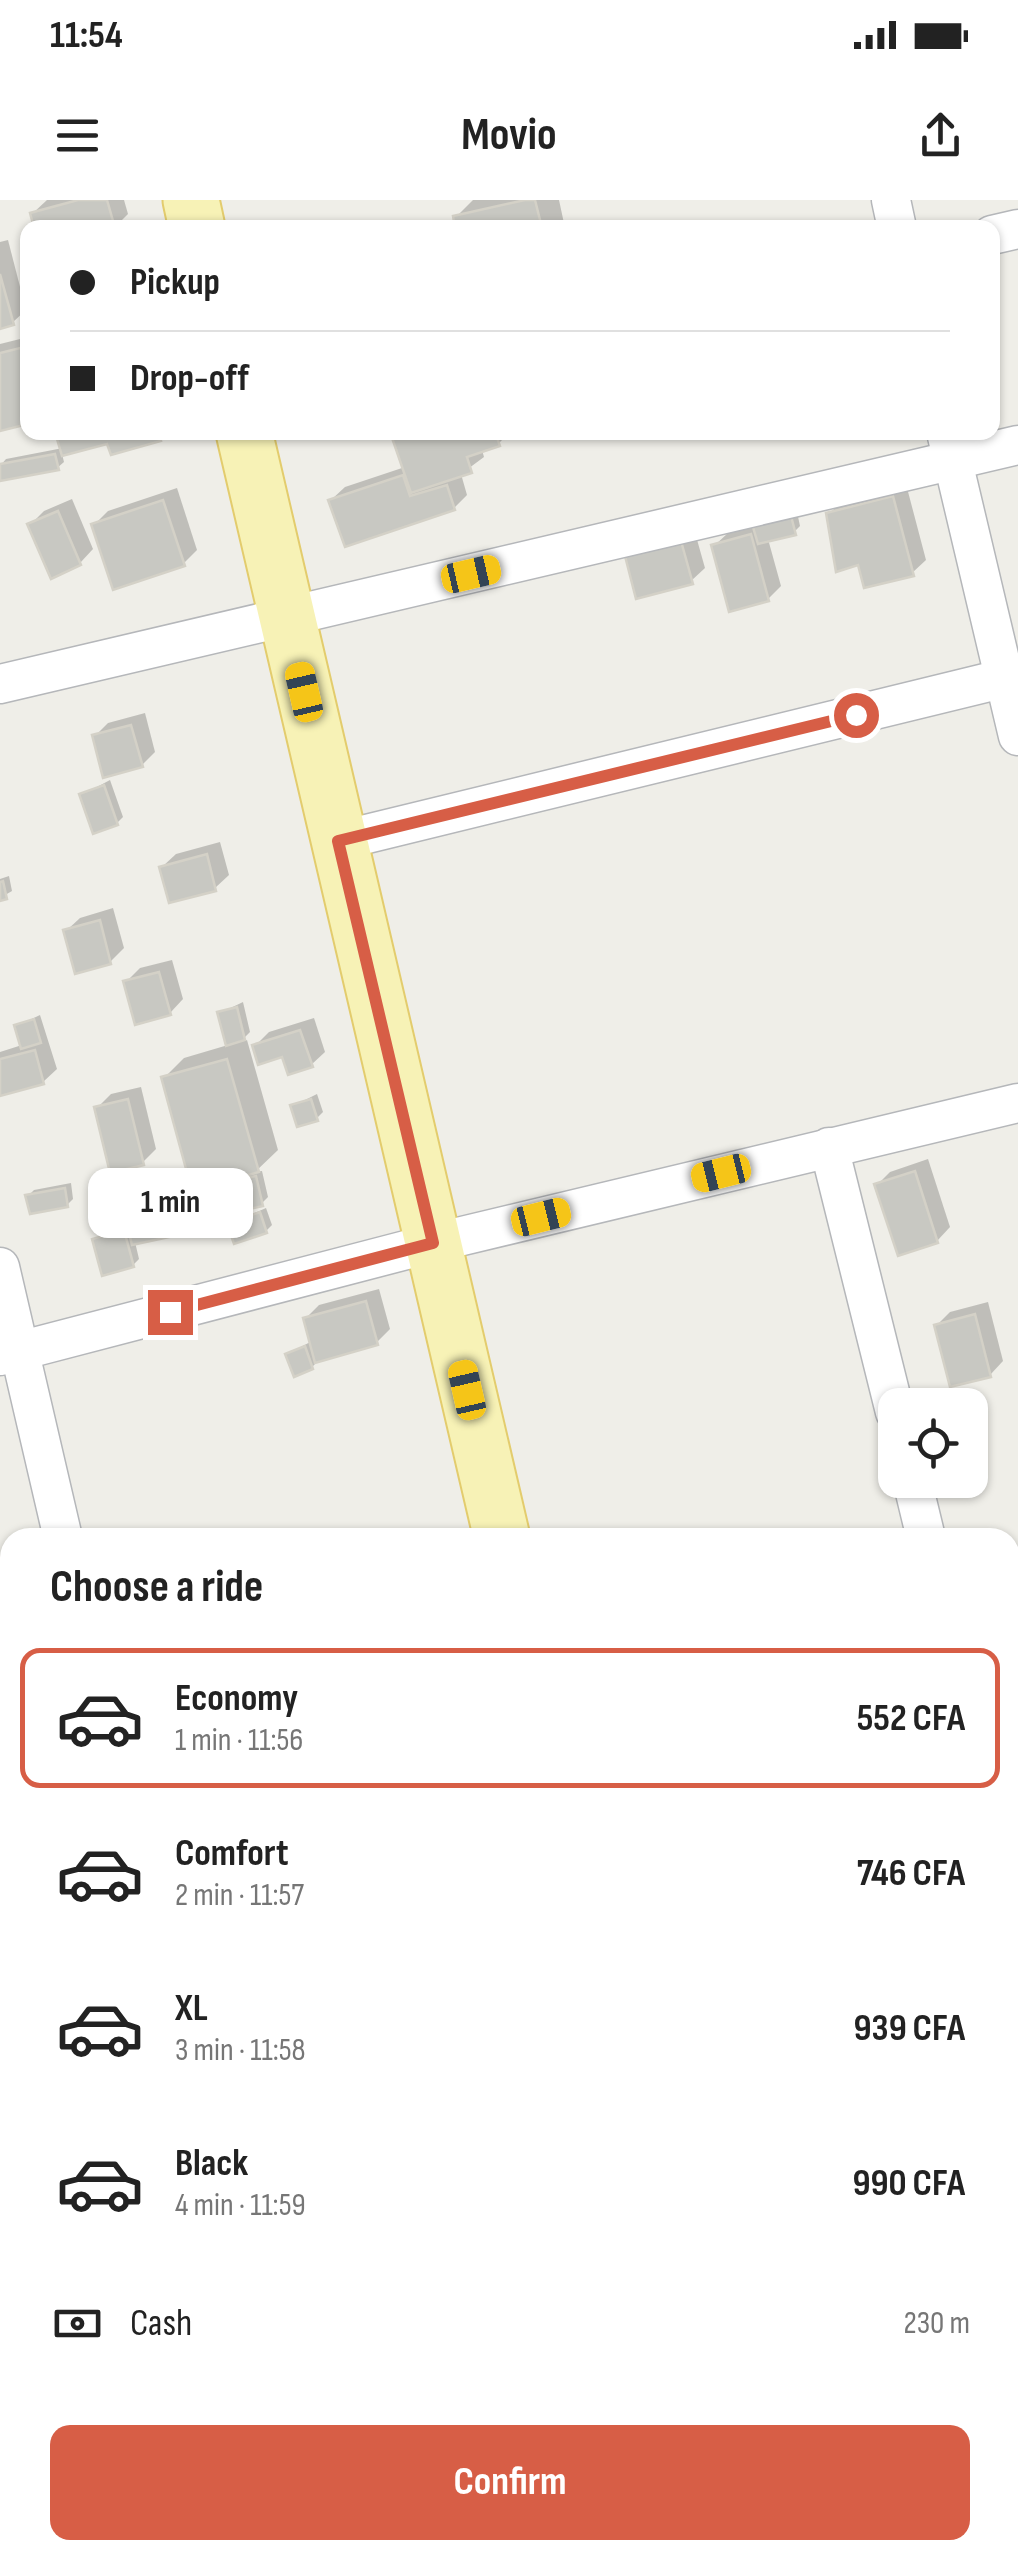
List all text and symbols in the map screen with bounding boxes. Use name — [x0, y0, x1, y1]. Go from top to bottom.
text: 11:54 — [50, 13, 123, 58]
icon: menu — [50, 108, 105, 163]
text: Movio — [461, 108, 557, 163]
icon: share — [913, 108, 968, 163]
text: Pickup — [130, 260, 220, 305]
text: Drop-off — [130, 356, 249, 401]
car — [438, 553, 504, 595]
car — [283, 659, 325, 725]
route start — [834, 693, 879, 738]
car — [688, 1151, 754, 1195]
callout: 1 min — [88, 1167, 252, 1237]
text: 1 min — [141, 1183, 200, 1222]
car — [508, 1195, 574, 1239]
route end — [148, 1290, 193, 1335]
car — [446, 1357, 488, 1423]
map controls — [878, 1388, 988, 1498]
button: locate — [878, 1388, 988, 1498]
text: Choose a ride — [50, 1560, 263, 1615]
icon: car — [55, 1673, 145, 1763]
text: Economy — [175, 1676, 298, 1721]
text: 552 CFA — [857, 1696, 965, 1741]
text: 1 min · 11:56 — [175, 1721, 303, 1760]
icon: car — [55, 1828, 145, 1918]
text: Comfort — [175, 1831, 289, 1876]
text: 746 CFA — [857, 1851, 965, 1896]
text: 2 min · 11:57 — [175, 1876, 304, 1915]
icon: car — [55, 1983, 145, 2073]
text: XL — [175, 1986, 208, 2031]
text: 939 CFA — [854, 2006, 965, 2051]
text: 3 min · 11:58 — [175, 2031, 306, 2070]
icon: car — [55, 2138, 145, 2228]
text: Black — [175, 2141, 248, 2186]
text: 990 CFA — [853, 2161, 965, 2206]
text: 4 min · 11:59 — [175, 2186, 306, 2225]
icon: cash — [50, 2296, 105, 2351]
text: Cash — [130, 2301, 192, 2346]
text: 230 m — [903, 2304, 970, 2343]
button: Confirm — [50, 2425, 970, 2540]

